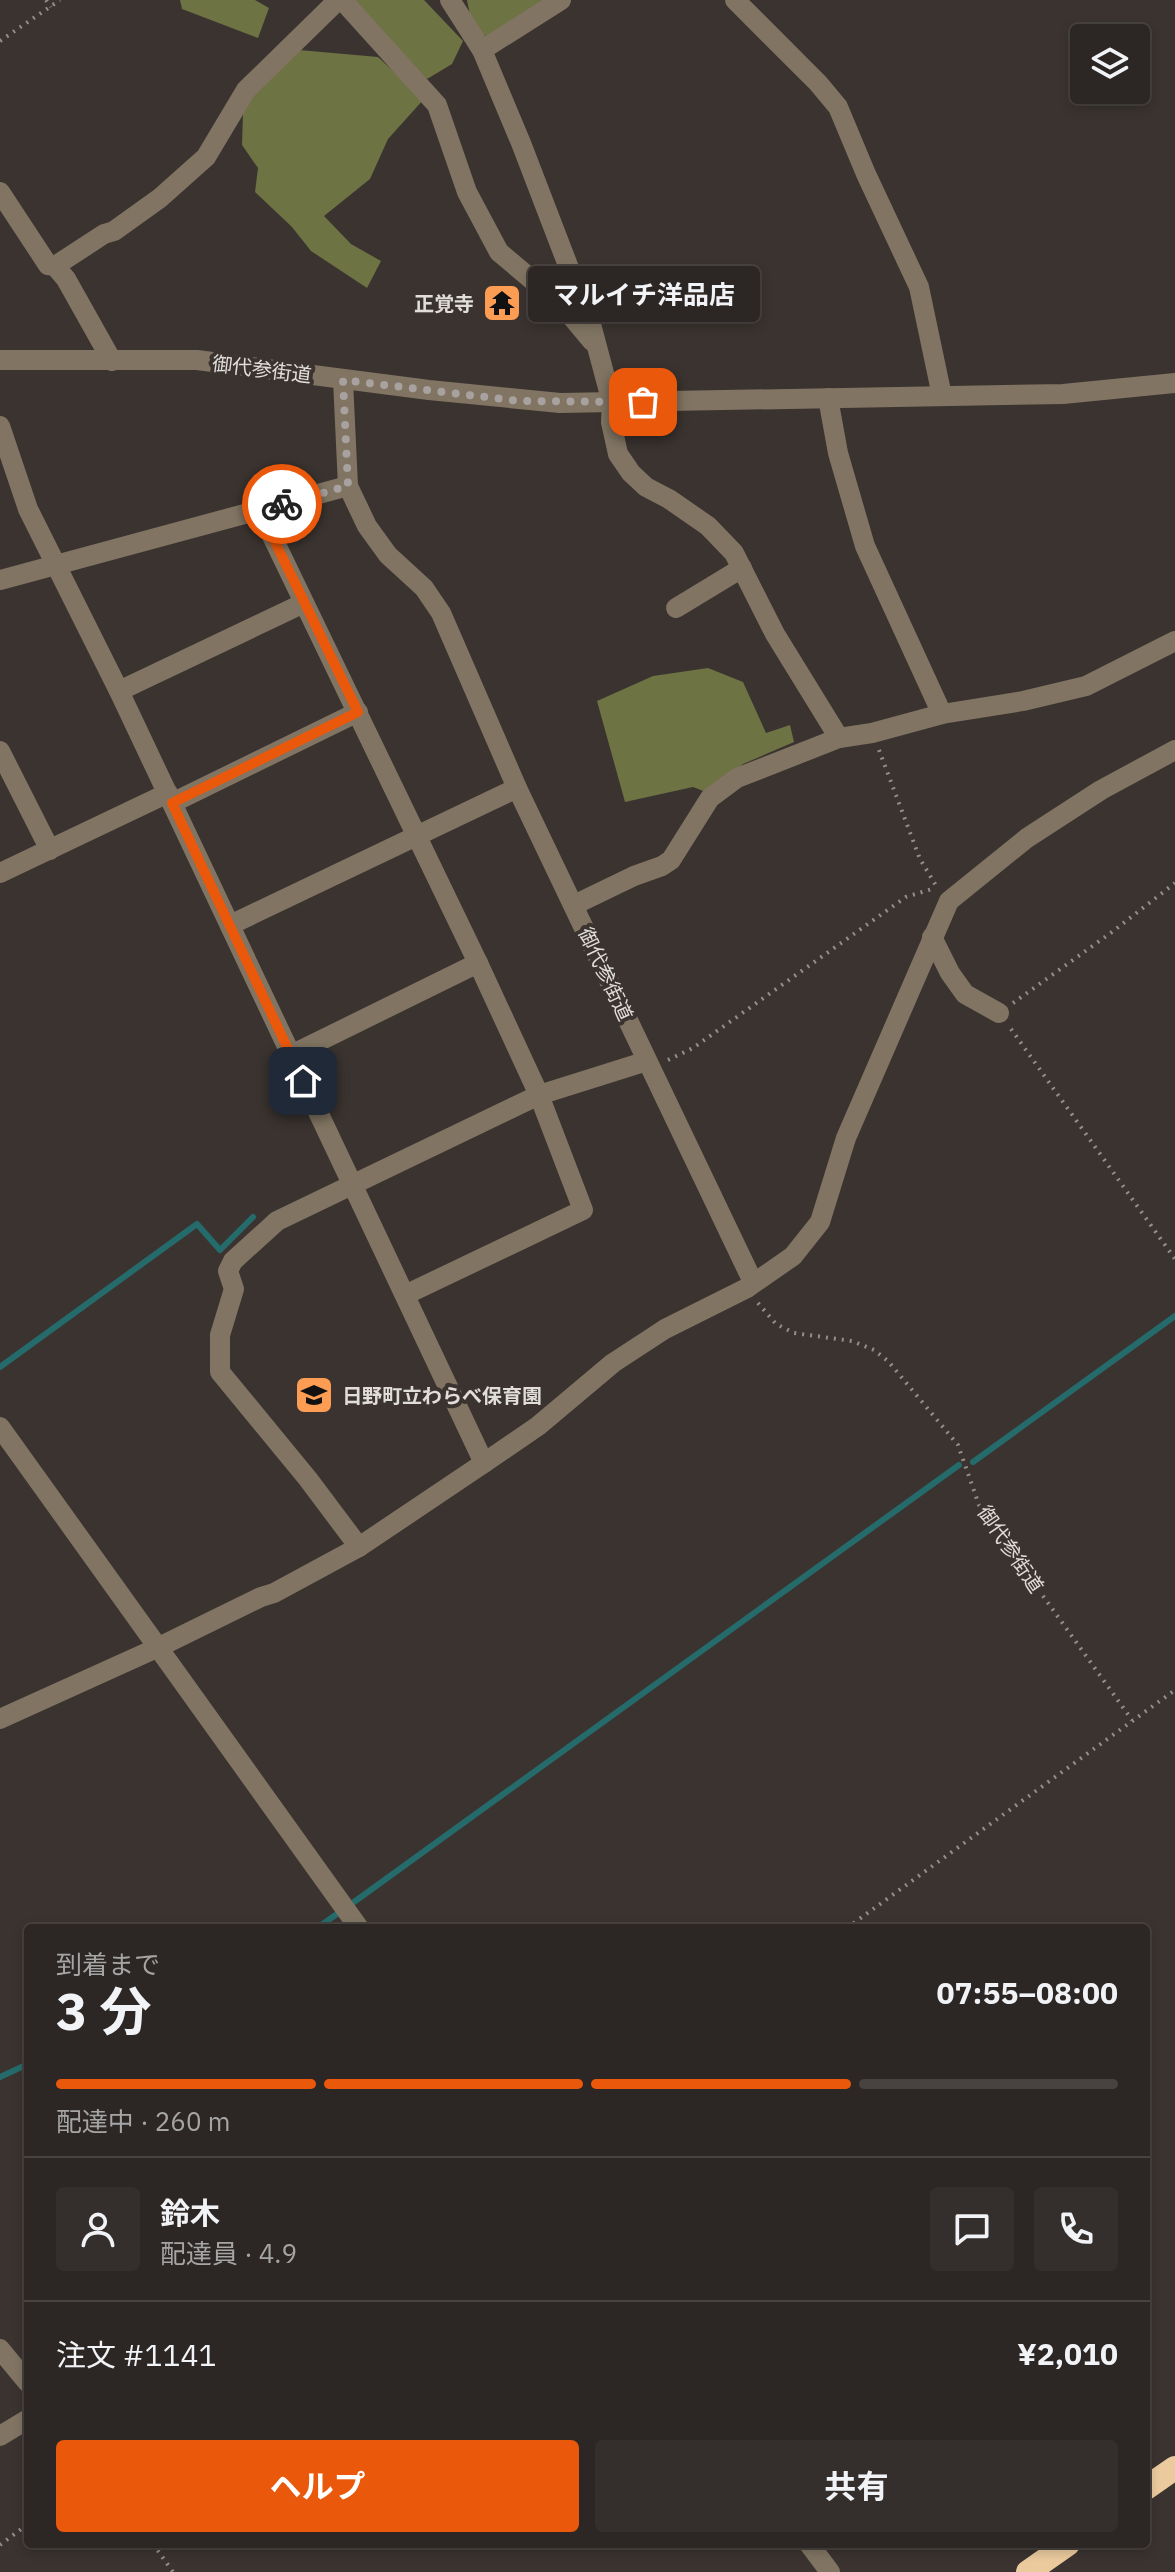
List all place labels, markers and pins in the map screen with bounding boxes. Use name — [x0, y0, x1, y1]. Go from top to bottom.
callout: マルイチ洋品店 — [527, 266, 759, 322]
temple icon: 正覚寺 — [481, 282, 523, 324]
place label: 正覚寺 — [414, 290, 474, 317]
pin — [609, 368, 677, 436]
pin — [269, 1047, 337, 1115]
school or university icon: 日野町立わらべ保育園 — [293, 1374, 335, 1416]
place label: 日野町立わらべ保育園 — [342, 1382, 542, 1409]

